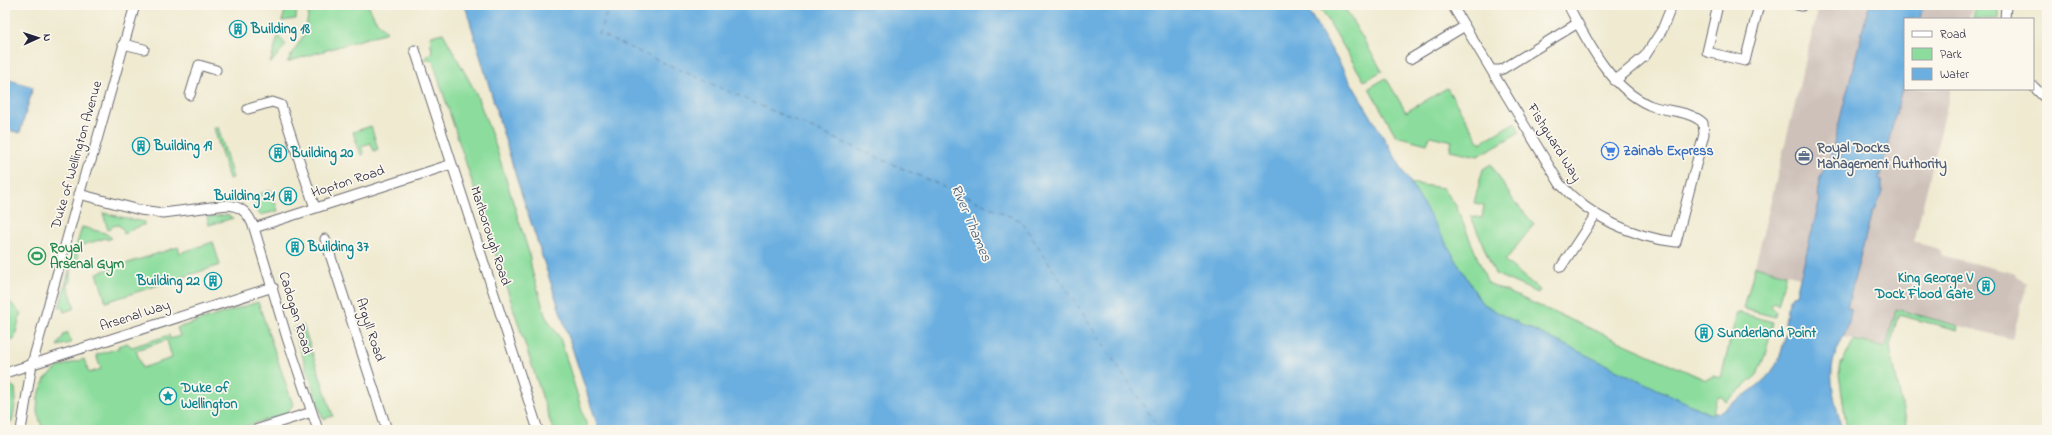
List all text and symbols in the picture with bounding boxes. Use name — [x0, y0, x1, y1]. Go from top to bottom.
north arrow — [18, 18, 58, 58]
legend — [1904, 18, 2034, 90]
building icon: Building 18 — [228, 19, 248, 39]
place label: Building 18 — [250, 19, 311, 42]
text: Road — [1940, 26, 1966, 44]
text: N — [39, 33, 55, 42]
text: Park — [1940, 46, 1962, 64]
text: Water — [1940, 66, 1969, 84]
street label: Duke of Wellington Avenue — [46, 78, 109, 233]
street label: Fishguard Way — [1520, 99, 1587, 187]
building icon: Building 19 — [131, 136, 151, 156]
place label: Building 19 — [153, 136, 213, 159]
place label: Royal Docks Management Authority — [1816, 138, 1947, 177]
supermarket icon: Zainab Express — [1600, 141, 1620, 161]
place label: Zainab Express — [1623, 141, 1714, 162]
building icon: Building 20 — [268, 143, 288, 163]
place label: Building 20 — [290, 143, 353, 166]
office icon: Royal Docks Management Authority — [1794, 146, 1814, 166]
street label: Hopton Road — [309, 160, 387, 204]
water label: River Thames — [945, 181, 997, 265]
street label: Marlborough Road — [463, 184, 516, 289]
place label: Building 21 — [213, 186, 276, 209]
building icon: Building 21 — [278, 186, 298, 206]
building icon: Building 37 — [285, 237, 305, 257]
place label: Building 37 — [307, 237, 369, 260]
place label: Royal Arsenal Gym — [49, 238, 124, 277]
sports icon: Royal Arsenal Gym — [27, 246, 47, 266]
place label: King George V Dock Flood Gate — [1874, 268, 1974, 305]
street label: Cadogan Road — [272, 269, 318, 357]
place label: Building 22 — [136, 271, 200, 294]
building icon: Building 22 — [203, 271, 223, 291]
building icon: King George V Dock Flood Gate — [1976, 276, 1996, 296]
street label: Arsenal Way — [97, 295, 173, 338]
street label: Argyll Road — [349, 296, 390, 365]
building icon: Sunderland Point — [1694, 323, 1714, 343]
place label: Sunderland Point — [1717, 323, 1816, 344]
place label: Duke of Wellington — [180, 378, 238, 417]
place icon: Duke of Wellington — [158, 386, 178, 406]

